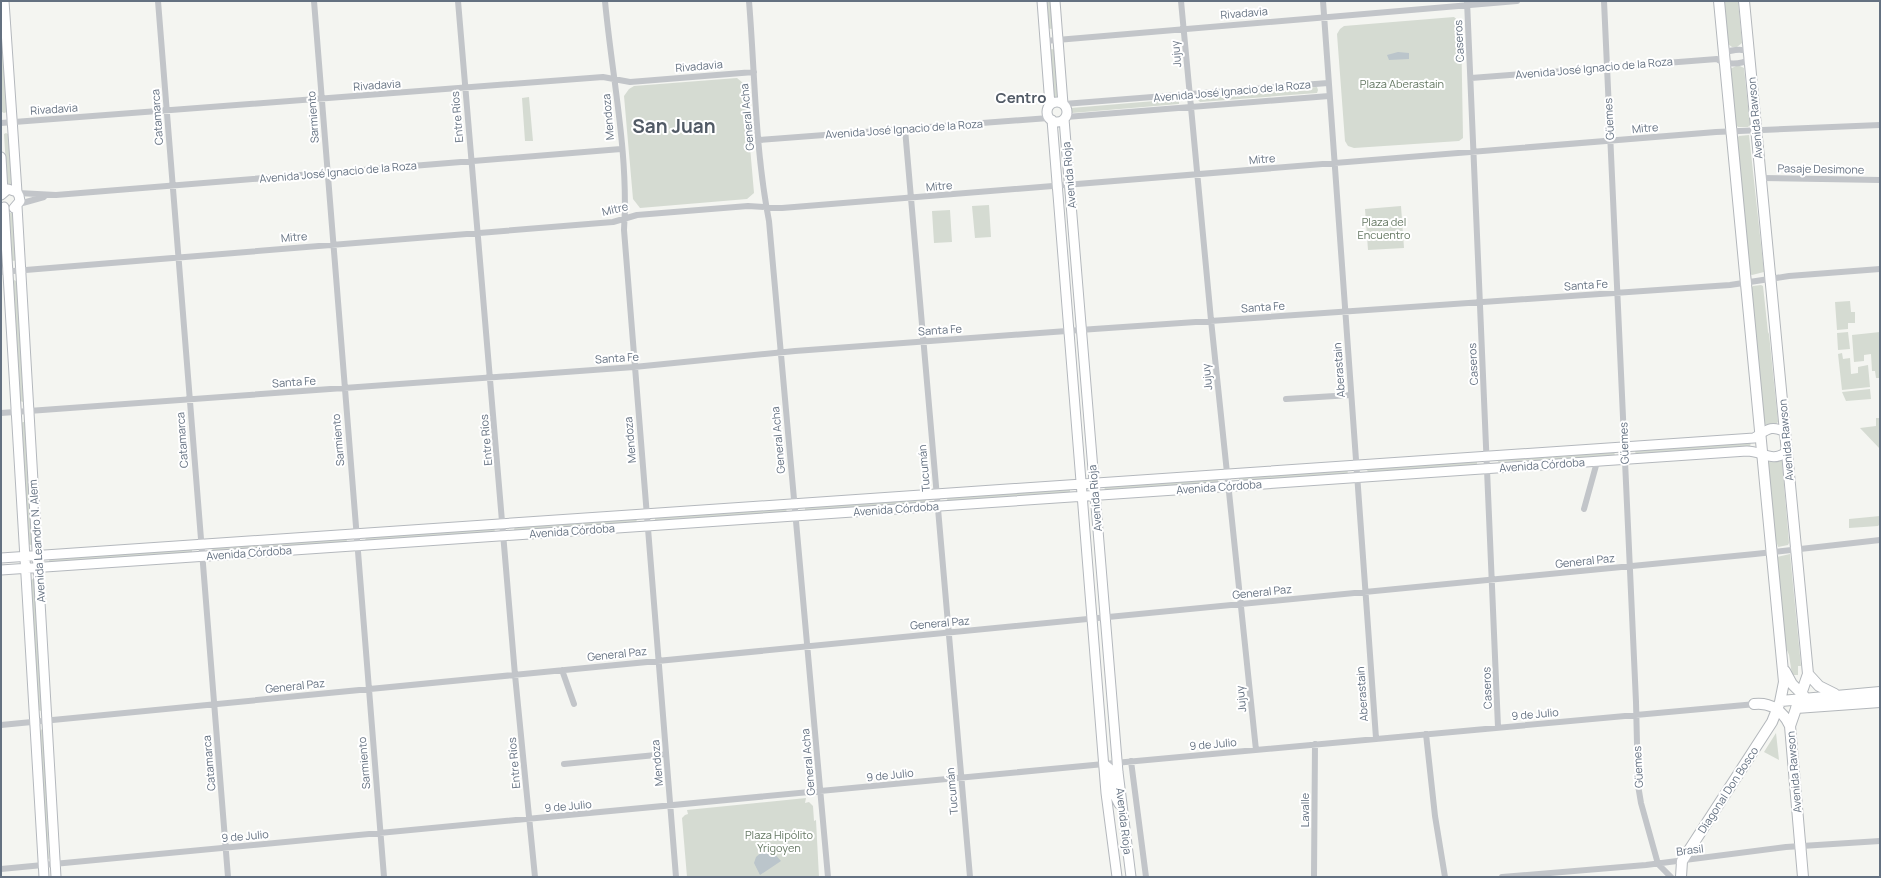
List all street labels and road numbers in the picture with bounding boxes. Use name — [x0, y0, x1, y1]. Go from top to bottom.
street label: Rivadavia — [1220, 3, 1268, 22]
street label: Caseros — [1450, 19, 1467, 63]
street label: Jujuy — [1167, 40, 1184, 68]
street label: Avenida José Ignacio de la Roza — [1515, 53, 1673, 82]
street label: Rivadavia — [675, 56, 723, 75]
street label: Rivadavia — [353, 75, 401, 94]
street label: Avenida José Ignacio de la Roza — [1153, 76, 1311, 105]
street label: Avenida Rawson — [1743, 77, 1766, 160]
street label: General Acha — [736, 83, 757, 151]
street label: Catamarca — [147, 89, 166, 145]
street label: Sarmiento — [303, 90, 322, 144]
street label: Entre Ríos — [447, 91, 466, 143]
street label: Mendoza — [598, 93, 617, 141]
street label: Güemes — [1600, 97, 1617, 140]
street label: Rivadavia — [30, 99, 78, 118]
street label: Avenida José Ignacio de la Roza — [825, 116, 983, 141]
street label: Mitre — [1631, 119, 1659, 136]
street label: Avenida Rioja — [1058, 141, 1079, 209]
street label: Mitre — [1248, 150, 1276, 167]
street label: Avenida José Ignacio de la Roza — [259, 157, 417, 186]
street label: Pasaje Desimone — [1778, 160, 1865, 177]
street label: Mitre — [925, 177, 953, 194]
street label: Mitre — [600, 198, 630, 219]
street label: Mitre — [280, 228, 308, 245]
street label: Santa Fe — [1564, 275, 1609, 294]
street label: Santa Fe — [1241, 297, 1286, 316]
street label: Santa Fe — [918, 320, 963, 339]
street label: Aberastain — [1329, 342, 1348, 398]
street label: Caseros — [1464, 342, 1481, 386]
street label: Santa Fe — [595, 348, 640, 367]
street label: Jujuy — [1198, 363, 1215, 391]
street label: Santa Fe — [272, 372, 317, 391]
street label: Avenida Rawson — [1774, 399, 1797, 482]
street label: General Acha — [767, 406, 788, 474]
street label: Catamarca — [172, 412, 191, 468]
street label: Sarmiento — [328, 413, 347, 467]
street label: Entre Ríos — [476, 414, 495, 466]
street label: Mendoza — [620, 416, 639, 464]
street label: Güemes — [1615, 422, 1632, 464]
street label: Tucumán — [914, 444, 933, 492]
street label: Avenida Córdoba — [1499, 454, 1585, 475]
street label: Avenida Rioja — [1084, 464, 1105, 532]
street label: Avenida Córdoba — [1176, 476, 1262, 497]
street label: Avenida Leandro N. Alem — [25, 479, 48, 603]
street label: Avenida Córdoba — [853, 498, 939, 519]
street label: Avenida Córdoba — [529, 520, 615, 541]
street label: Avenida Córdoba — [206, 542, 292, 563]
street label: General Paz — [1554, 550, 1616, 571]
street label: General Paz — [1231, 581, 1293, 602]
street label: General Paz — [909, 612, 971, 633]
street label: General Paz — [586, 643, 648, 664]
street label: Aberastain — [1352, 666, 1371, 722]
street label: Caseros — [1478, 666, 1495, 709]
street label: General Paz — [264, 675, 326, 696]
street label: Jujuy — [1232, 685, 1249, 713]
street label: 9 de Julio — [1511, 704, 1560, 723]
street label: General Acha — [797, 728, 818, 796]
street label: Avenida Rawson — [1782, 731, 1805, 814]
street label: 9 de Julio — [1189, 734, 1238, 753]
street label: Catamarca — [199, 735, 218, 792]
street label: Sarmiento — [354, 736, 373, 790]
street label: Entre Ríos — [504, 737, 523, 789]
street label: Mendoza — [647, 739, 666, 787]
street label: Diagonal Don Bosco — [1694, 743, 1762, 836]
street label: Güemes — [1629, 745, 1646, 788]
street label: 9 de Julio — [866, 765, 915, 784]
street label: Tucumán — [942, 767, 961, 815]
street label: Avenida Rioja — [1113, 787, 1136, 855]
street label: Lavalle — [1297, 792, 1312, 827]
street label: 9 de Julio — [544, 796, 593, 815]
street label: 9 de Julio — [221, 826, 270, 845]
street label: Brasil — [1675, 840, 1705, 859]

